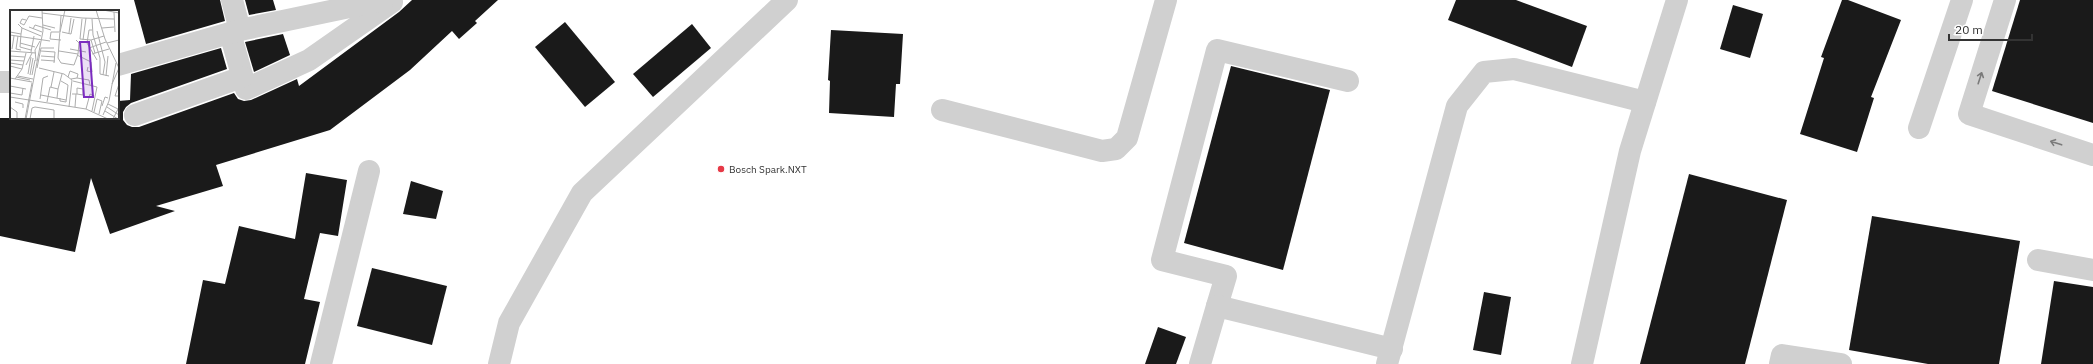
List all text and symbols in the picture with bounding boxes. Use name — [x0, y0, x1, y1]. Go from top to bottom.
inset map — [10, 10, 119, 119]
scale bar — [1949, 16, 2032, 42]
text: 20 m — [1955, 22, 1983, 37]
one-way arrow — [1977, 72, 1984, 85]
one-way arrow — [2050, 139, 2063, 146]
place label: Bosch Spark.NXT — [729, 163, 807, 176]
marker: Bosch Spark.NXT — [716, 164, 726, 174]

